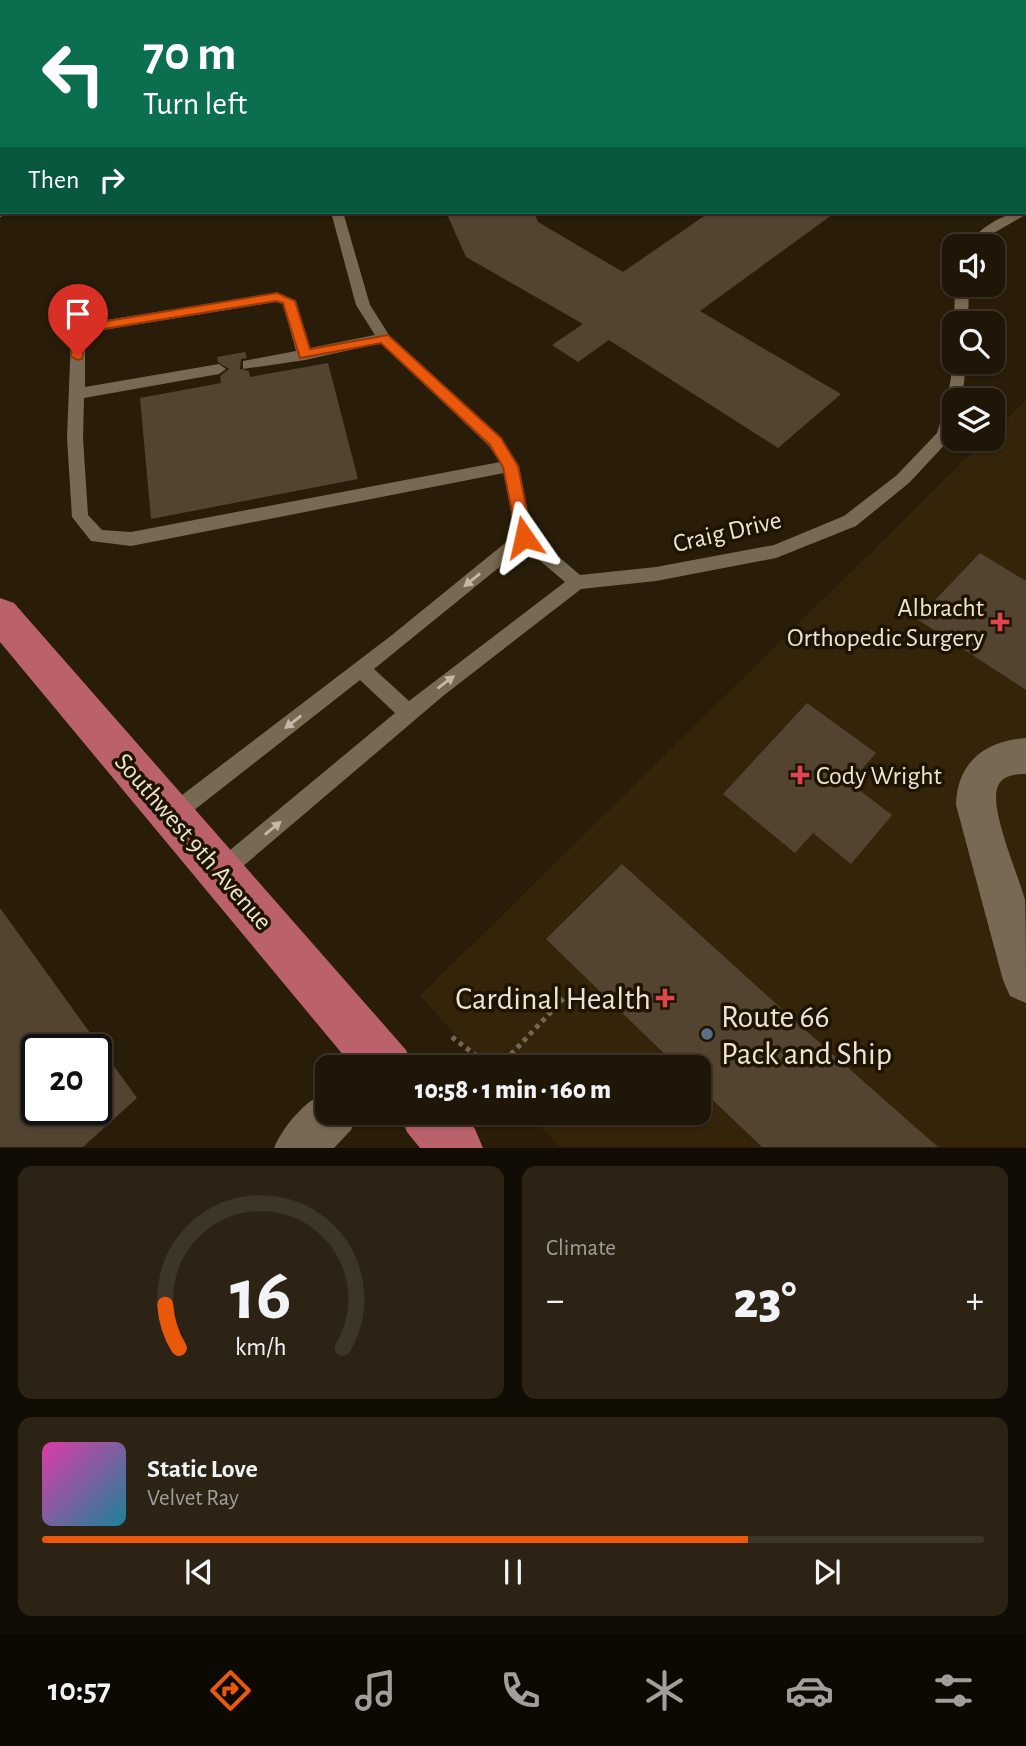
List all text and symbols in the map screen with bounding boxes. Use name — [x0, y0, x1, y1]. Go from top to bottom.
icon: left — [28, 28, 119, 119]
text: 70 m — [143, 30, 237, 79]
text: Turn left — [143, 88, 247, 120]
icon: right — [93, 161, 131, 199]
text: Then — [28, 167, 79, 193]
map controls — [942, 234, 1005, 451]
button: sound — [942, 234, 1005, 297]
pin — [48, 284, 108, 356]
icon: arrive — [59, 295, 97, 333]
button: search — [942, 311, 1005, 374]
button: layers — [942, 388, 1005, 451]
position arrow — [487, 500, 561, 574]
street label: Craig Drive — [670, 507, 784, 557]
one-way arrow — [463, 573, 481, 588]
place label: Albracht Orthopedic Surgery — [787, 595, 984, 651]
marker: Albracht Orthopedic Surgery — [990, 612, 1010, 632]
one-way arrow — [437, 674, 455, 689]
one-way arrow — [285, 714, 303, 729]
street label: Southwest 9th Avenue — [110, 748, 277, 935]
place label: Cody Wright — [816, 763, 942, 789]
marker: Cody Wright — [790, 765, 810, 785]
one-way arrow — [263, 821, 281, 836]
place label: Cardinal Health — [455, 983, 651, 1015]
marker: Cardinal Health — [657, 990, 673, 1006]
place label: Route 66 Pack and Ship — [721, 1001, 892, 1070]
marker: Route 66 Pack and Ship — [699, 1026, 715, 1042]
speed limit sign: 20 — [21, 1034, 112, 1125]
text: 10:58 · 1 min · 160 m — [415, 1077, 611, 1103]
text: Climate — [546, 1237, 616, 1260]
text: 16 — [230, 1261, 292, 1334]
text: 23° — [734, 1275, 796, 1327]
text: − — [546, 1282, 564, 1320]
text: + — [966, 1282, 984, 1320]
text: km/h — [235, 1335, 287, 1360]
text: Static Love — [147, 1456, 258, 1482]
text: Velvet Ray — [147, 1487, 239, 1510]
icon: previous — [180, 1553, 218, 1591]
icon: pause — [494, 1553, 532, 1591]
icon: next — [808, 1553, 846, 1591]
icon: directions — [206, 1666, 255, 1715]
icon: music — [351, 1666, 400, 1715]
icon: phone — [496, 1666, 545, 1715]
icon: climate — [640, 1666, 689, 1715]
icon: car — [785, 1666, 834, 1715]
icon: filters — [929, 1666, 978, 1715]
text: 10:57 — [48, 1674, 111, 1706]

